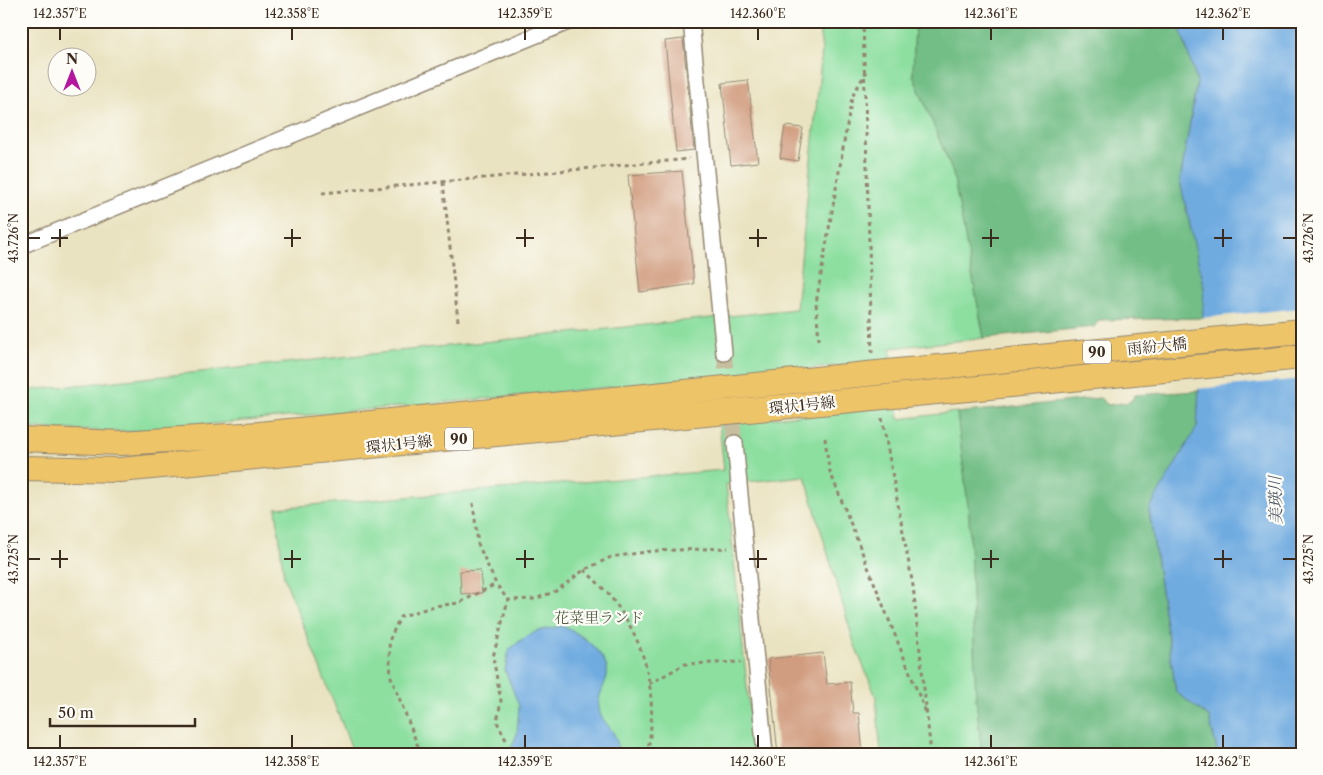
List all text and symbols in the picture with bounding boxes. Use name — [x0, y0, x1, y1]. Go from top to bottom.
text: 142.357°E — [33, 6, 87, 21]
text: 142.358°E — [265, 6, 319, 21]
text: 142.359°E — [498, 6, 552, 21]
text: 142.360°E — [730, 6, 786, 21]
text: 142.361°E — [965, 6, 1017, 21]
text: 142.362°E — [1196, 6, 1250, 21]
north arrow — [48, 48, 98, 98]
text: N — [66, 50, 78, 68]
text: 43.726°N — [6, 213, 21, 263]
text: 43.726°N — [1301, 213, 1316, 263]
street label: 雨紛大橋 — [1126, 333, 1188, 359]
road number: 90 — [1083, 341, 1111, 364]
street label: 環状1号線 — [768, 392, 836, 418]
road number: 90 — [445, 428, 473, 450]
street label: 環状1号線 — [365, 431, 433, 457]
water label: 美瑛川 — [1265, 474, 1285, 524]
text: 43.725°N — [6, 534, 21, 584]
text: 43.725°N — [1301, 534, 1316, 584]
park label: 花菜里ランド — [554, 608, 644, 627]
scale bar — [50, 695, 195, 727]
text: 50 m — [58, 703, 94, 722]
text: 142.357°E — [33, 754, 87, 769]
text: 142.358°E — [265, 754, 319, 769]
text: 142.359°E — [498, 754, 552, 769]
text: 142.360°E — [730, 754, 786, 769]
text: 142.361°E — [965, 754, 1017, 769]
text: 142.362°E — [1196, 754, 1250, 769]

